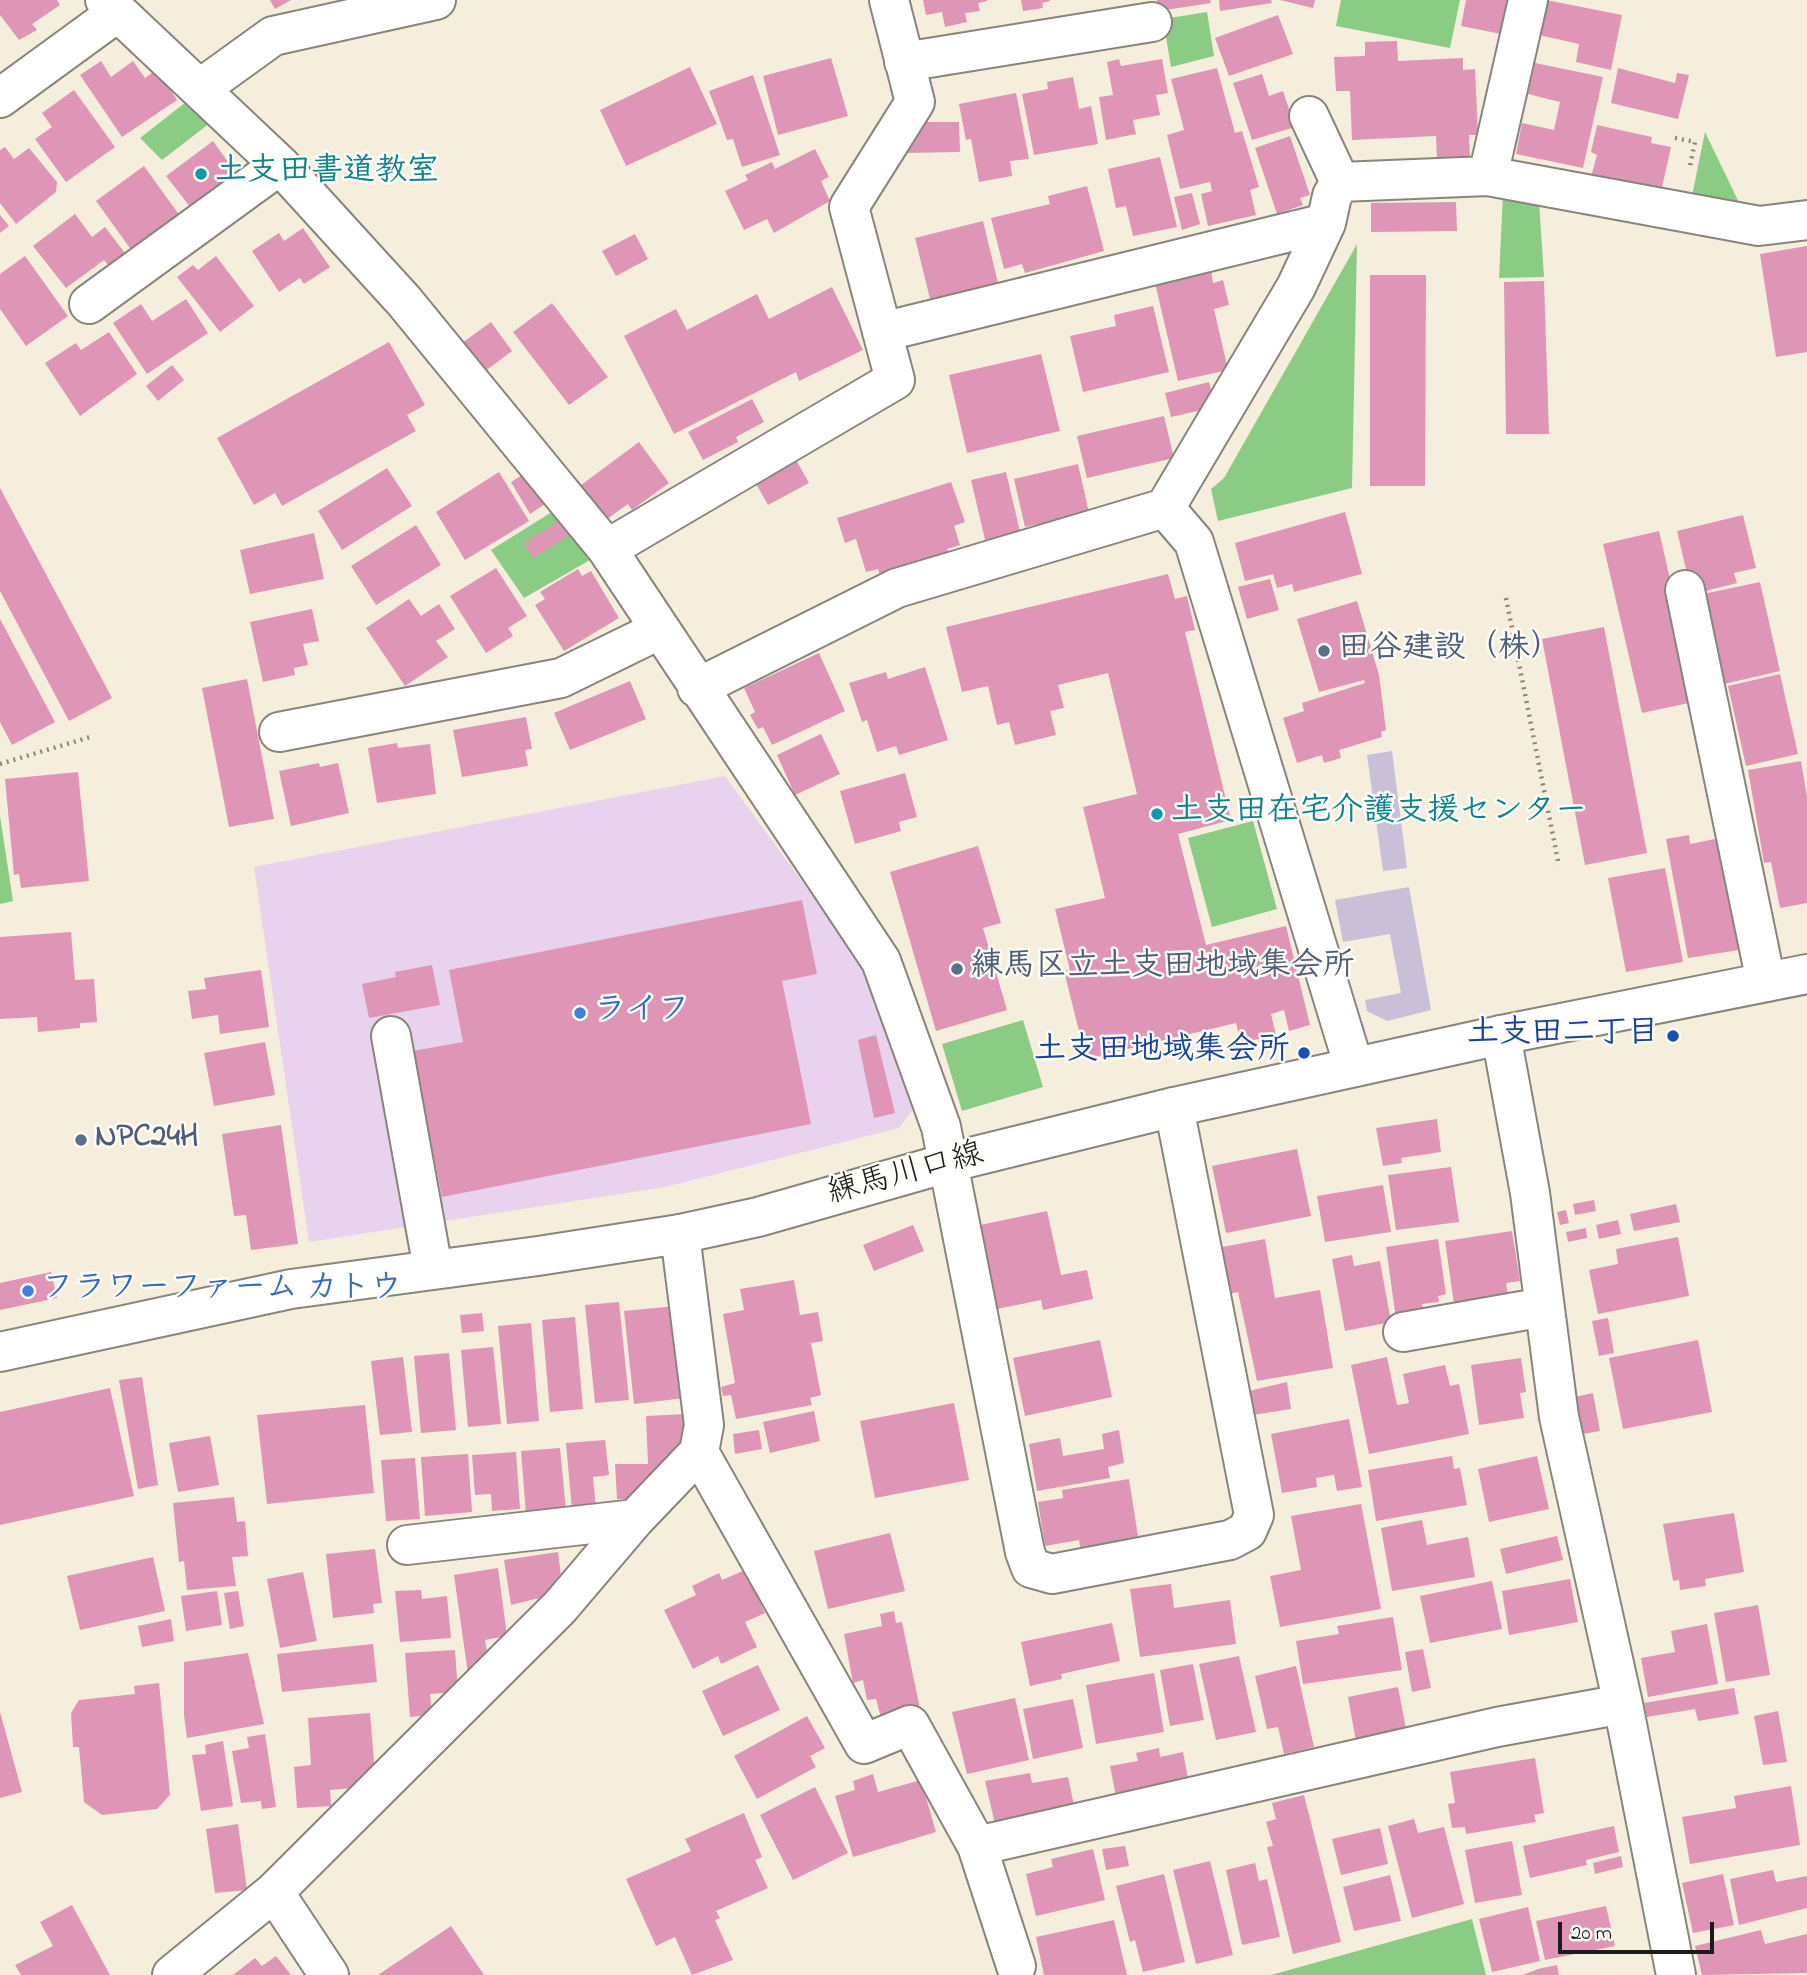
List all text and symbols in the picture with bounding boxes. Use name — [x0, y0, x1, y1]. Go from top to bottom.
place label: 土支田書道教室 — [215, 155, 439, 193]
marker: 土支田書道教室 — [193, 166, 209, 182]
place label: 田谷建設（株） — [1338, 632, 1562, 670]
marker: 田谷建設（株） — [1316, 643, 1332, 659]
place label: 土支田在宅介護支援センター — [1171, 795, 1587, 833]
marker: 土支田在宅介護支援センター — [1149, 806, 1165, 822]
place label: 練馬区立土支田地域集会所 — [971, 950, 1355, 988]
marker: 練馬区立土支田地域集会所 — [949, 961, 965, 977]
place label: ライフ — [594, 994, 690, 1032]
marker: ライフ — [572, 1005, 588, 1021]
place label: 土支田二丁目 — [1467, 1017, 1659, 1055]
marker: 土支田二丁目 — [1665, 1028, 1681, 1044]
place label: 土支田地域集会所 — [1034, 1034, 1290, 1072]
marker: 土支田地域集会所 — [1296, 1045, 1312, 1061]
place label: NPC24H — [95, 1121, 198, 1159]
marker: NPC24H — [73, 1132, 89, 1148]
street label: 練馬川口線 — [824, 1137, 988, 1215]
place label: フラワーファーム カトウ — [42, 1272, 402, 1310]
marker: フラワーファーム カトウ — [20, 1283, 36, 1299]
scale bar — [1562, 1909, 1718, 1953]
text: 20 m — [1571, 1919, 1612, 1949]

